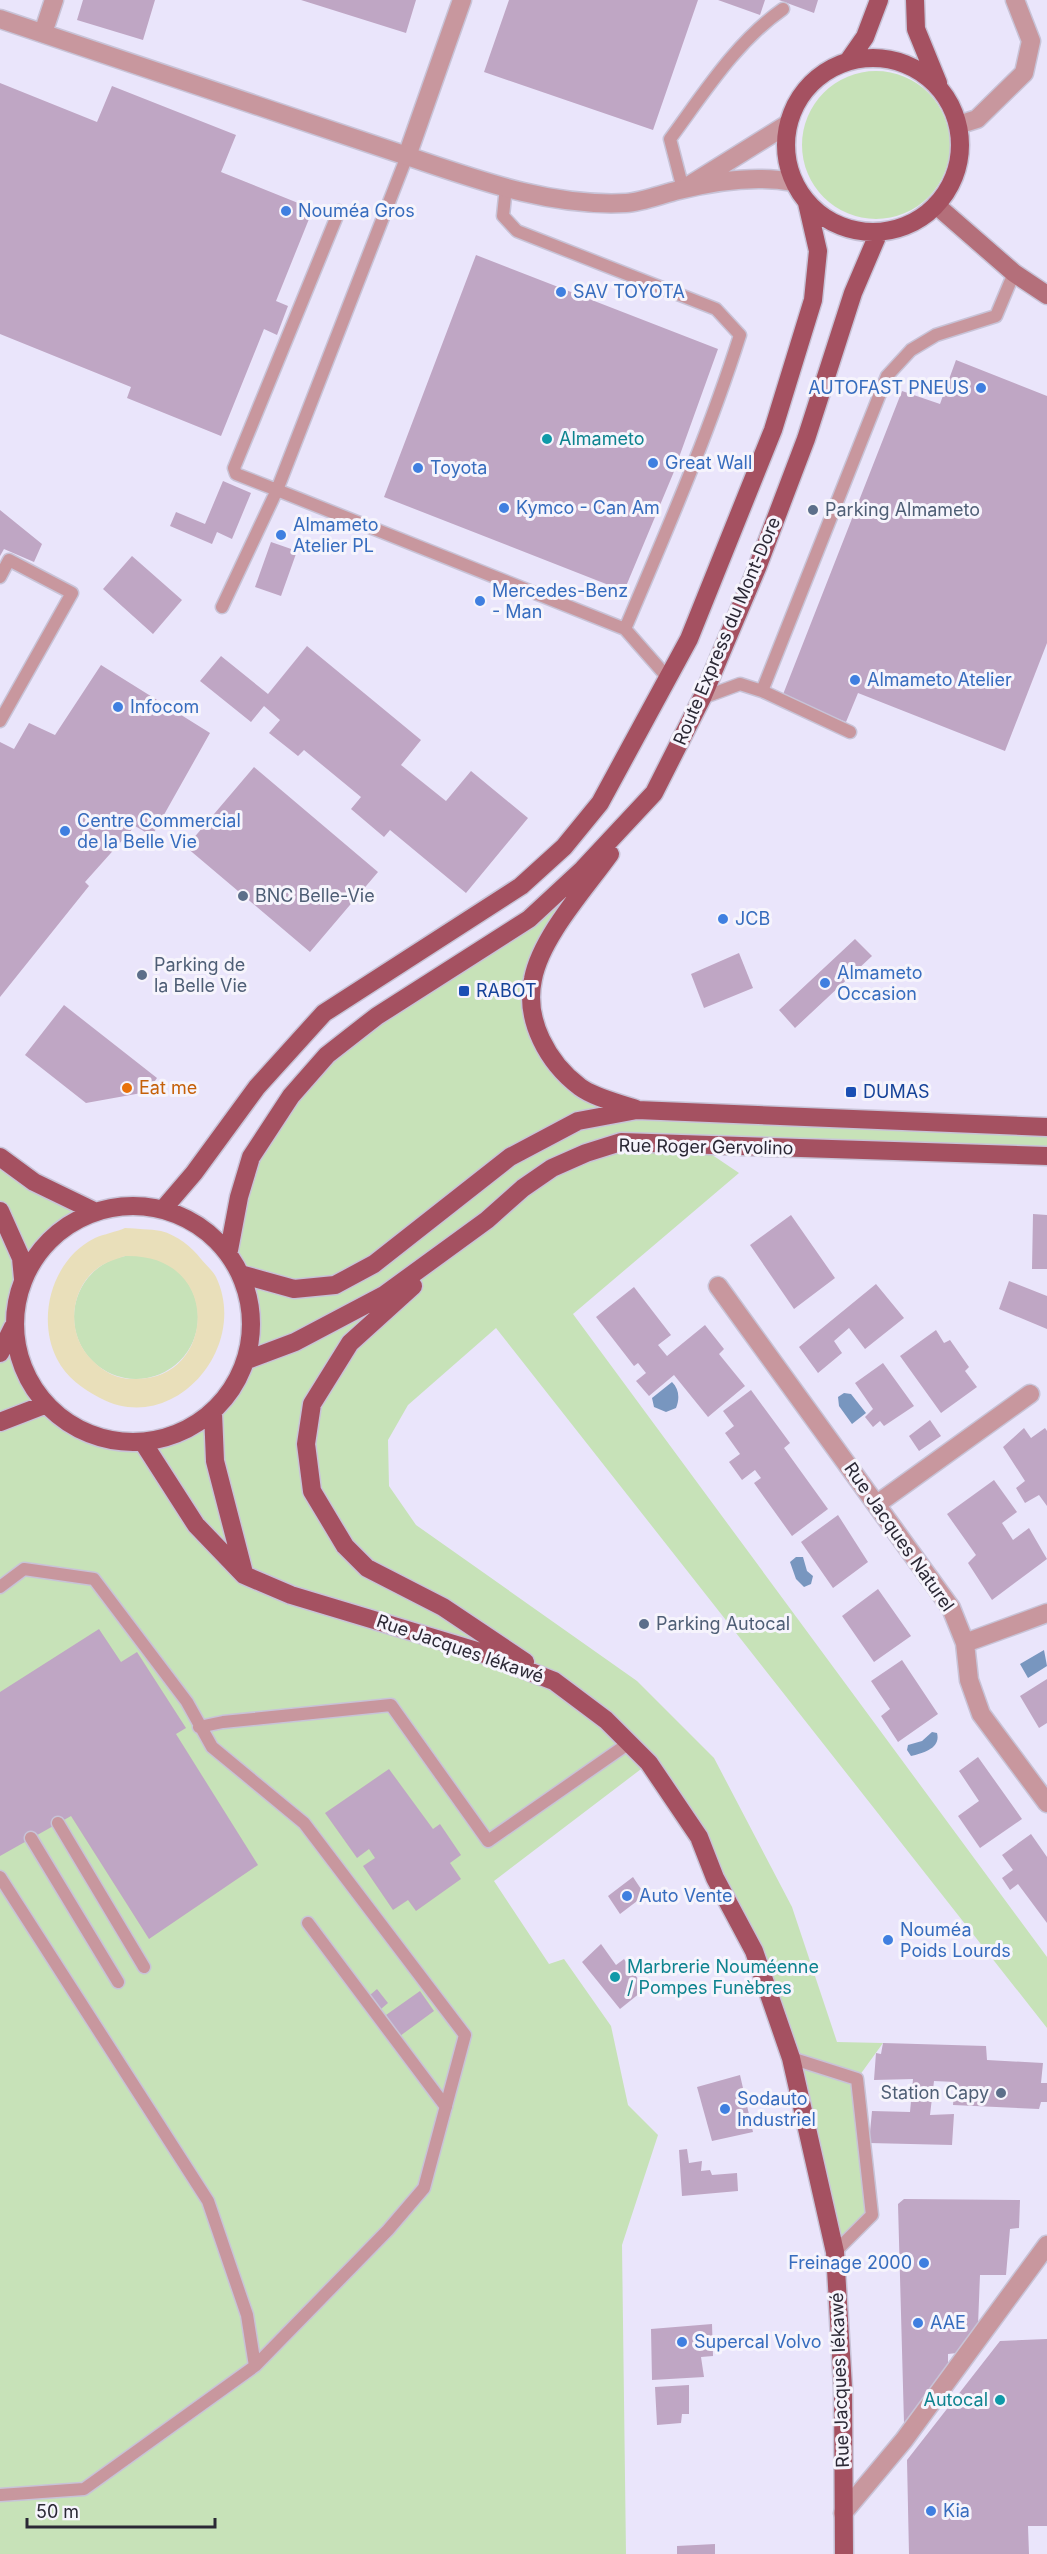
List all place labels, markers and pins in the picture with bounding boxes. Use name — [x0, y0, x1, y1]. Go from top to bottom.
place label: Nouméa Gros — [298, 200, 415, 221]
marker: Nouméa Gros — [279, 204, 293, 218]
place label: SAV TOYOTA — [573, 281, 685, 302]
marker: SAV TOYOTA — [554, 285, 568, 299]
place label: AUTOFAST PNEUS — [808, 377, 969, 398]
marker: AUTOFAST PNEUS — [974, 381, 988, 395]
place label: Almameto — [559, 428, 644, 449]
marker: Almameto — [540, 432, 554, 446]
place label: Great Wall — [665, 452, 752, 473]
marker: Great Wall — [646, 456, 660, 470]
place label: Toyota — [430, 457, 487, 478]
marker: Toyota — [411, 461, 425, 475]
place label: Kymco - Can Am — [516, 497, 660, 518]
place label: Parking Almameto — [825, 499, 980, 520]
marker: Kymco - Can Am — [497, 501, 511, 515]
marker: Parking Almameto — [806, 503, 820, 517]
place label: Almameto Atelier PL — [293, 514, 378, 556]
marker: Almameto Atelier PL — [274, 528, 288, 542]
place label: Mercedes-Benz - Man — [492, 580, 628, 622]
marker: Mercedes-Benz - Man — [473, 594, 487, 608]
place label: Almameto Atelier — [867, 669, 1012, 690]
marker: Almameto Atelier — [848, 673, 862, 687]
place label: Infocom — [130, 696, 199, 717]
marker: Infocom — [111, 700, 125, 714]
place label: Centre Commercial de la Belle Vie — [77, 810, 241, 852]
marker: Centre Commercial de la Belle Vie — [58, 824, 72, 838]
place label: BNC Belle-Vie — [255, 885, 375, 906]
marker: BNC Belle-Vie — [236, 889, 250, 903]
place label: JCB — [735, 908, 770, 929]
marker: JCB — [716, 912, 730, 926]
place label: Parking de la Belle Vie — [154, 954, 247, 996]
place label: Almameto Occasion — [837, 962, 922, 1004]
marker: Parking de la Belle Vie — [135, 968, 149, 982]
marker: Almameto Occasion — [818, 976, 832, 990]
place label: RABOT — [476, 980, 537, 1001]
marker: RABOT — [457, 984, 471, 998]
place label: Eat me — [139, 1077, 197, 1098]
marker: Eat me — [120, 1081, 134, 1095]
place label: DUMAS — [863, 1081, 930, 1102]
marker: DUMAS — [844, 1085, 858, 1099]
place label: Parking Autocal — [656, 1613, 790, 1634]
marker: Parking Autocal — [637, 1617, 651, 1631]
place label: Auto Vente — [639, 1885, 732, 1906]
marker: Auto Vente — [620, 1889, 634, 1903]
place label: Nouméa Poids Lourds — [900, 1919, 1011, 1961]
marker: Nouméa Poids Lourds — [881, 1933, 895, 1947]
place label: Marbrerie Nouméenne / Pompes Funèbres — [627, 1956, 819, 1998]
marker: Marbrerie Nouméenne / Pompes Funèbres — [608, 1970, 622, 1984]
place label: Station Capy — [881, 2082, 989, 2103]
marker: Station Capy — [994, 2086, 1008, 2100]
place label: Sodauto Industriel — [737, 2088, 816, 2130]
marker: Sodauto Industriel — [718, 2102, 732, 2116]
place label: Freinage 2000 — [788, 2252, 912, 2273]
marker: Freinage 2000 — [917, 2256, 931, 2270]
place label: AAE — [930, 2312, 966, 2333]
marker: AAE — [911, 2316, 925, 2330]
place label: Supercal Volvo — [694, 2331, 821, 2352]
marker: Supercal Volvo — [675, 2335, 689, 2349]
place label: Autocal — [924, 2389, 988, 2410]
marker: Autocal — [993, 2393, 1007, 2407]
place label: Kia — [943, 2500, 970, 2521]
marker: Kia — [924, 2504, 938, 2518]

